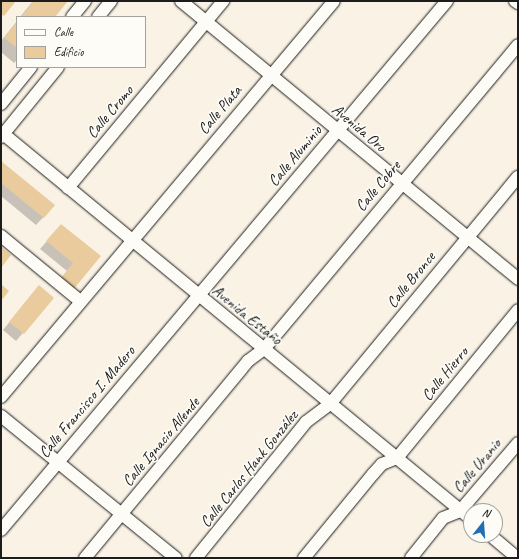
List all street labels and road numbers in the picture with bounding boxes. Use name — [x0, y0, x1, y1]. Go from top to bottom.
street label: Calle Cromo — [82, 82, 138, 142]
street label: Calle Plata — [194, 82, 246, 138]
street label: Avenida Oro — [328, 100, 390, 156]
street label: Calle Aluminio — [264, 121, 326, 191]
street label: Calle Cobre — [351, 157, 405, 215]
street label: Calle Bronce — [382, 248, 440, 312]
street label: Avenida Estaño — [208, 281, 286, 349]
street label: Calle Francisco I. Madero — [35, 342, 139, 462]
street label: Calle Hierro — [418, 343, 472, 405]
street label: Calle Ignacio Allende — [118, 393, 204, 491]
street label: Calle Carlos Hank González — [196, 406, 302, 532]
street label: Calle Uranio — [449, 435, 505, 497]

